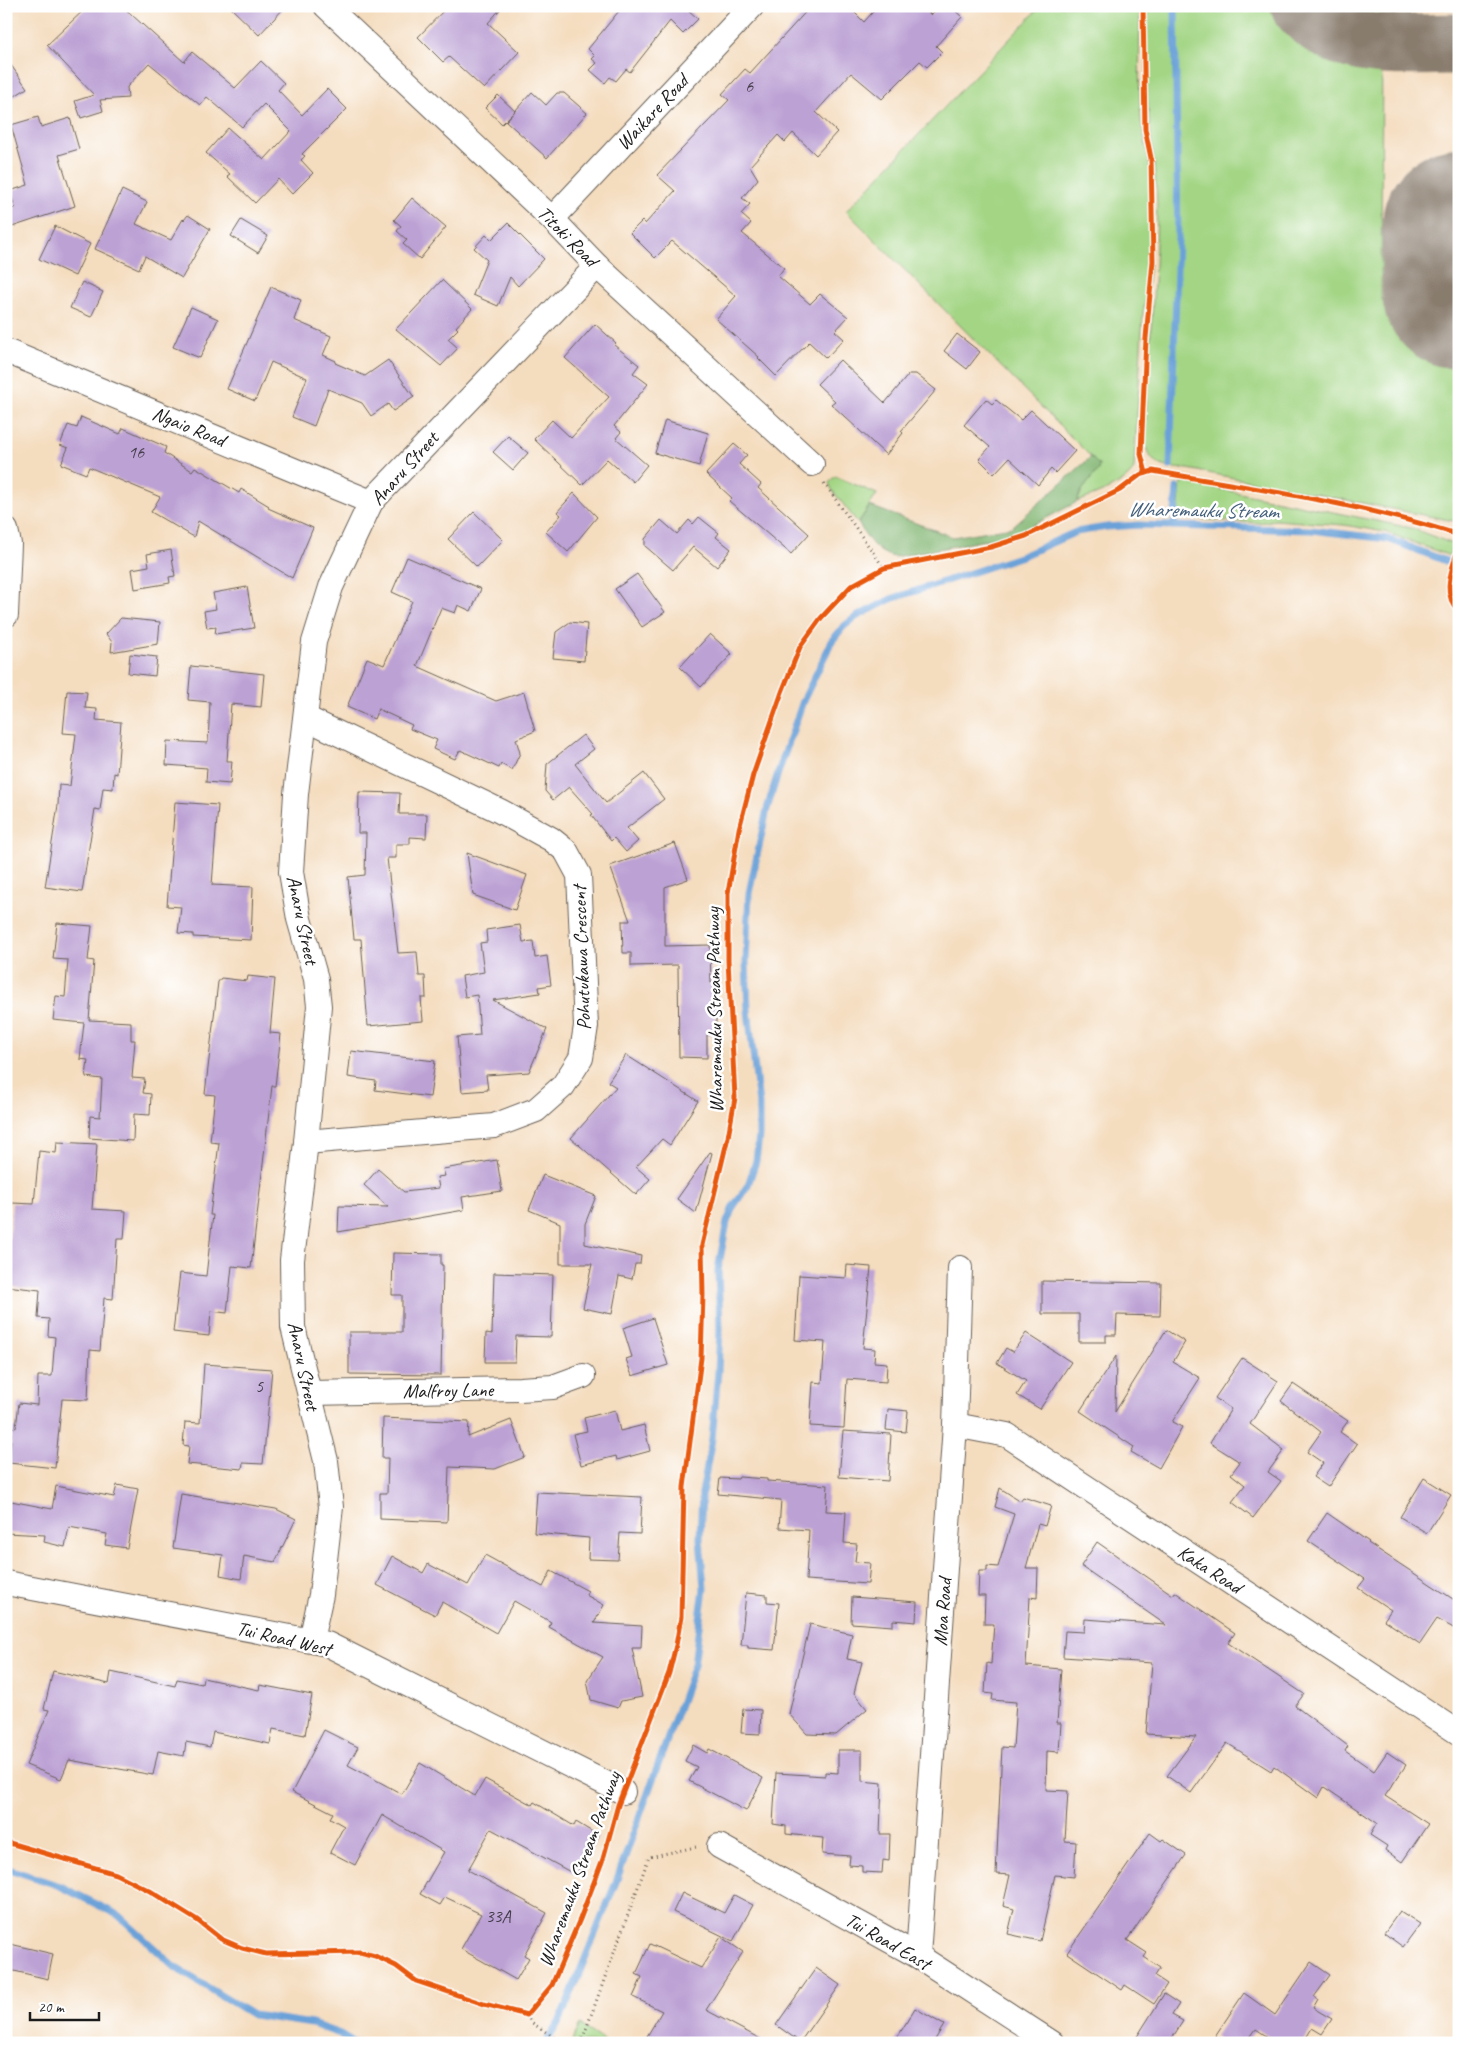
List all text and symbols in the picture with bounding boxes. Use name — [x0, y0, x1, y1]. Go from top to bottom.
street label: Waikare Road — [611, 67, 696, 155]
house number: 6 — [745, 75, 754, 97]
street label: Titoki Road — [532, 201, 606, 274]
street label: Ngaio Road — [149, 401, 232, 454]
street label: Anaru Street — [365, 425, 445, 510]
house number: 16 — [128, 441, 145, 463]
water label: Wharemauku Stream — [1128, 496, 1281, 524]
street label: Anaru Street — [281, 873, 325, 969]
street label: Pohutukawa Crescent — [566, 882, 597, 1031]
street label: Wharemauku Stream Pathway — [700, 906, 729, 1113]
street label: Anaru Street — [282, 1319, 326, 1415]
house number: 5 — [255, 1375, 264, 1397]
street label: Malfroy Lane — [403, 1377, 495, 1404]
street label: Kaka Road — [1173, 1539, 1249, 1601]
street label: Moa Road — [928, 1574, 958, 1647]
street label: Tui Road West — [234, 1615, 337, 1662]
street label: Wharemauku Stream Pathway — [533, 1767, 627, 1970]
house number: 33A — [485, 1905, 512, 1927]
street label: Tui Road East — [841, 1907, 938, 1977]
scale bar — [30, 1989, 99, 2021]
text: 20 m — [38, 1998, 65, 2017]

